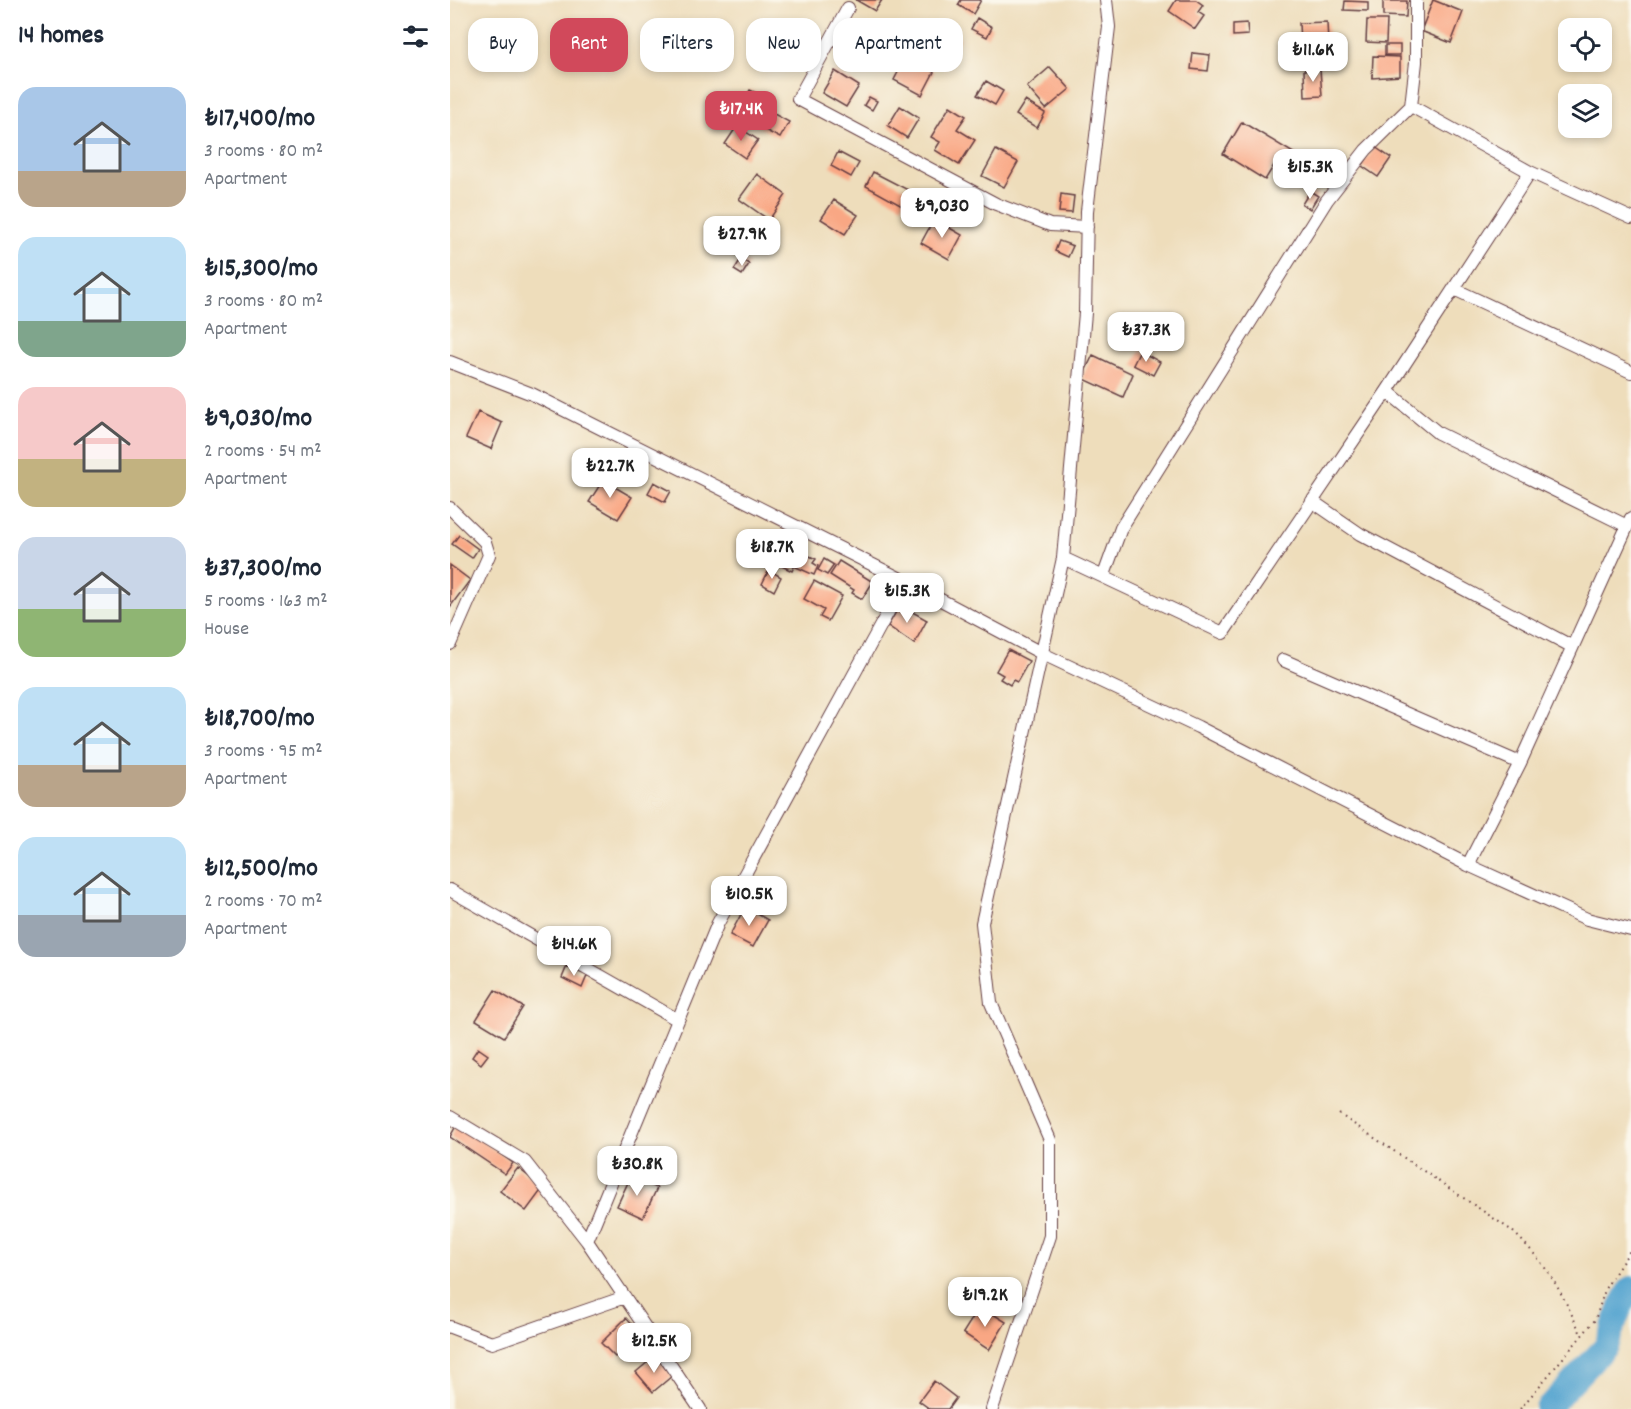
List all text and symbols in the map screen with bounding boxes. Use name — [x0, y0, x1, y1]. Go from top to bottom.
text: 14 homes — [18, 18, 104, 55]
chip: Buy — [468, 18, 538, 72]
chip: Rent — [550, 18, 628, 72]
chip: Filters — [640, 18, 734, 72]
chip: New — [746, 18, 821, 72]
chip: Apartment — [833, 18, 963, 72]
map controls — [1558, 18, 1612, 138]
button: locate — [1558, 18, 1612, 72]
icon: filters — [399, 20, 432, 53]
pin: ₺11.6K — [1264, 32, 1362, 83]
text: ₺11.6K — [1292, 37, 1334, 65]
button: layers — [1558, 84, 1612, 138]
pin: ₺17.4K — [692, 91, 790, 142]
text: ₺17.4K — [719, 96, 763, 124]
text: ₺17,400/mo — [204, 101, 315, 138]
icon: home — [66, 111, 138, 183]
text: 3 rooms · 80 m² — [204, 138, 323, 166]
pin: ₺15.3K — [1261, 149, 1359, 200]
text: ₺15.3K — [1287, 154, 1333, 182]
text: Apartment — [204, 166, 287, 194]
pin: ₺9,030 — [893, 188, 991, 239]
text: ₺9,030 — [915, 193, 969, 221]
pin: ₺27.9K — [693, 216, 791, 267]
text: ₺27.9K — [717, 221, 767, 249]
text: ₺15,300/mo — [204, 251, 318, 288]
icon: home — [66, 261, 138, 333]
text: 3 rooms · 80 m² — [204, 288, 323, 316]
pin: ₺37.3K — [1097, 312, 1195, 363]
text: Apartment — [204, 316, 287, 344]
text: ₺37.3K — [1121, 317, 1171, 345]
text: ₺9,030/mo — [204, 401, 312, 438]
icon: home — [66, 411, 138, 483]
text: 2 rooms · 54 m² — [204, 438, 322, 466]
pin: ₺22.7K — [561, 448, 659, 499]
text: ₺22.7K — [586, 453, 634, 481]
text: Apartment — [204, 466, 287, 494]
pin: ₺18.7K — [723, 529, 821, 580]
text: ₺18.7K — [750, 534, 794, 562]
text: ₺37,300/mo — [204, 551, 322, 588]
icon: home — [66, 561, 138, 633]
pin: ₺15.3K — [858, 573, 956, 624]
text: ₺15.3K — [884, 578, 930, 606]
text: 5 rooms · 163 m² — [204, 588, 328, 616]
text: House — [204, 616, 249, 644]
text: ₺18,700/mo — [204, 701, 315, 738]
icon: home — [66, 711, 138, 783]
text: 3 rooms · 95 m² — [204, 738, 323, 766]
text: Apartment — [204, 766, 287, 794]
text: ₺12,500/mo — [204, 851, 318, 888]
icon: home — [66, 861, 138, 933]
pin: ₺10.5K — [700, 876, 798, 927]
text: ₺10.5K — [725, 881, 773, 909]
text: 2 rooms · 70 m² — [204, 888, 323, 916]
text: Apartment — [204, 916, 287, 944]
pin: ₺14.6K — [525, 926, 623, 977]
text: ₺14.6K — [551, 931, 597, 959]
pin: ₺30.8K — [588, 1146, 686, 1197]
text: ₺30.8K — [611, 1151, 663, 1179]
pin: ₺19.2K — [936, 1277, 1034, 1328]
text: ₺19.2K — [962, 1282, 1008, 1310]
pin: ₺12.5K — [605, 1323, 703, 1374]
text: ₺12.5K — [631, 1328, 677, 1356]

